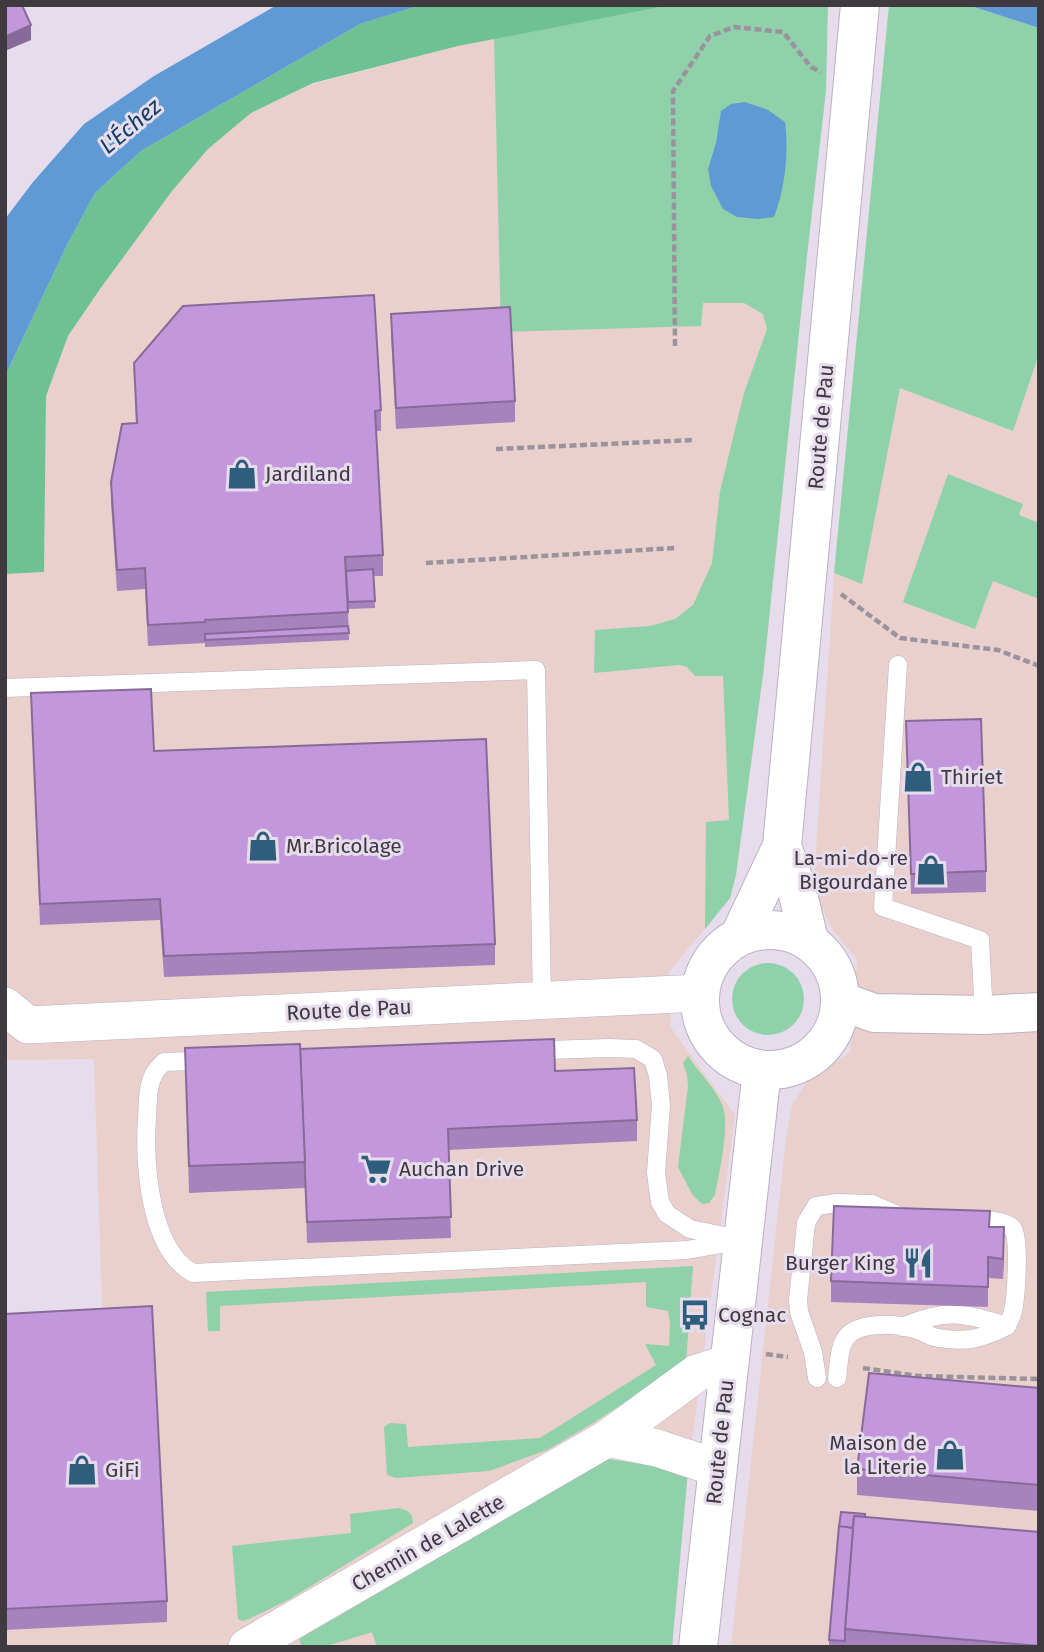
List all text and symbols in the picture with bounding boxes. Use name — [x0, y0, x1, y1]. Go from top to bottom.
water label: L'Échez — [93, 91, 167, 160]
street label: Route de Pau — [803, 363, 839, 491]
shop icon: Jardiland — [225, 457, 259, 491]
place label: Jardiland — [265, 461, 351, 487]
shop icon: Thiriet — [901, 760, 935, 794]
place label: Thiriet — [941, 764, 1004, 790]
shop icon: Mr.Bricolage — [246, 829, 280, 863]
place label: Mr.Bricolage — [286, 833, 402, 859]
place label: La-mi-do-re Bigourdane — [793, 845, 908, 895]
shop icon: La-mi-do-re Bigourdane — [914, 853, 948, 887]
street label: Route de Pau — [286, 994, 412, 1026]
supermarket icon: Auchan Drive — [359, 1152, 393, 1186]
place label: Auchan Drive — [399, 1156, 524, 1182]
restaurant icon: Burger King — [901, 1246, 935, 1280]
place label: Burger King — [785, 1250, 895, 1276]
bus stop icon: Cognac — [678, 1298, 712, 1332]
place label: Cognac — [718, 1302, 786, 1328]
street label: Route de Pau — [701, 1378, 739, 1506]
place label: Maison de la Literie — [829, 1430, 927, 1480]
shop icon: Maison de la Literie — [933, 1438, 967, 1472]
shop icon: GiFi — [65, 1453, 99, 1487]
place label: GiFi — [105, 1457, 140, 1483]
street label: Chemin de Lalette — [347, 1489, 509, 1597]

